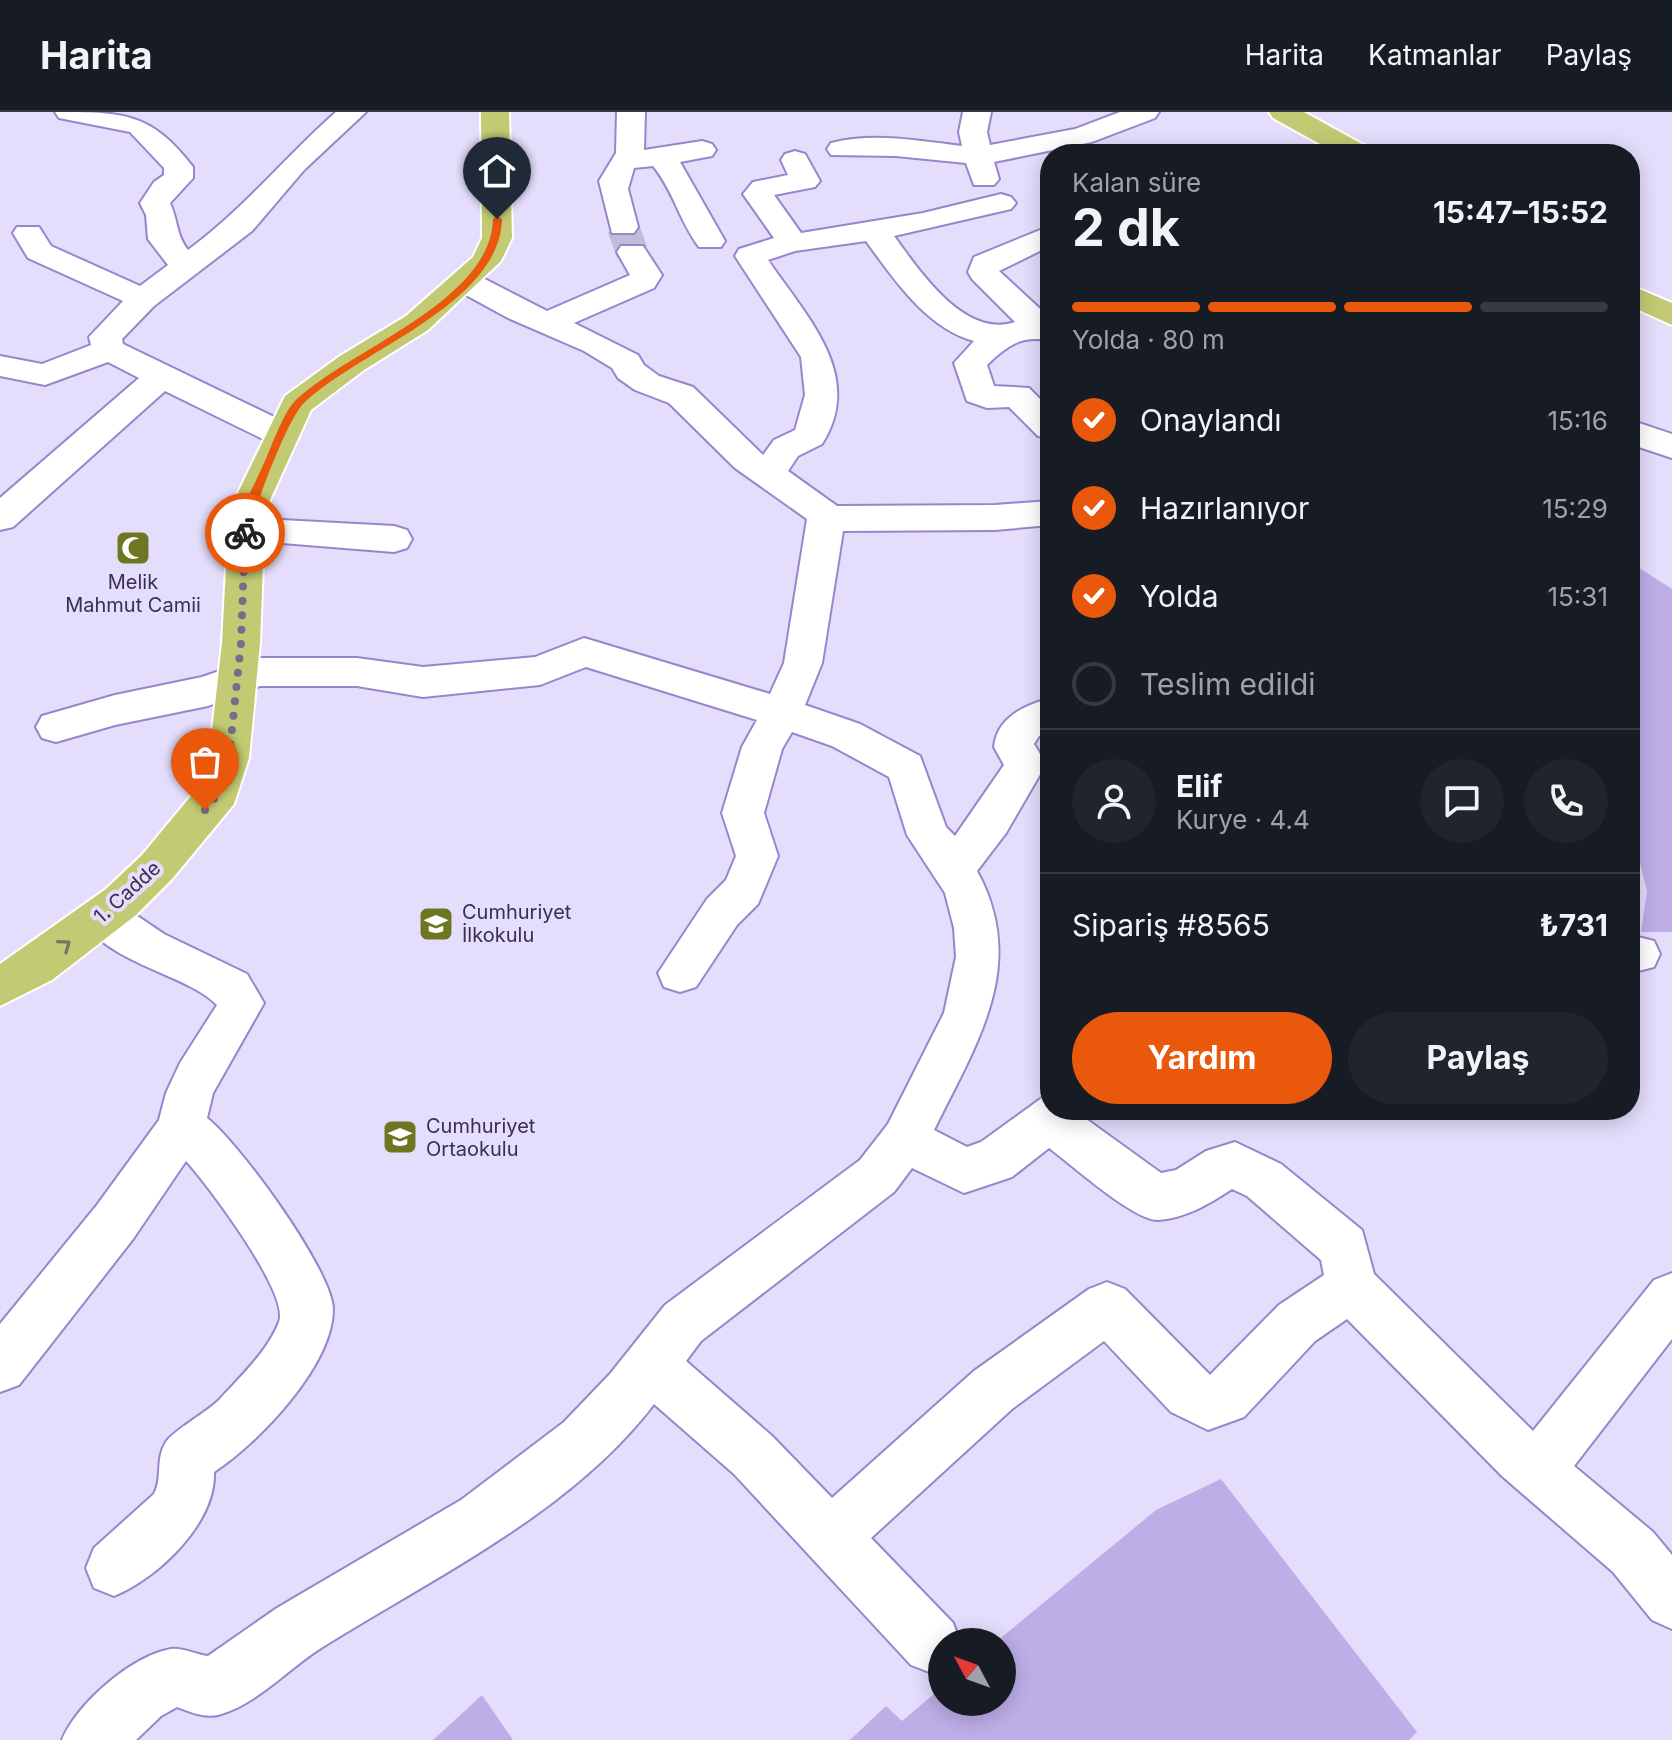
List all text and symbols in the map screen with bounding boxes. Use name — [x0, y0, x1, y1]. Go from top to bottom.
text: Harita — [40, 32, 153, 78]
text: Harita — [1245, 38, 1324, 72]
text: Katmanlar — [1368, 38, 1502, 72]
text: Paylaş — [1546, 38, 1632, 72]
pin — [463, 137, 531, 219]
icon: home — [475, 149, 519, 193]
text: Kalan süre — [1072, 167, 1201, 198]
text: 15:47–15:52 — [1433, 194, 1608, 230]
text: 2 dk — [1072, 196, 1180, 259]
text: Yolda · 80 m — [1072, 324, 1225, 355]
icon: check — [1072, 398, 1116, 442]
text: Onaylandı — [1140, 402, 1282, 438]
text: 15:16 — [1547, 405, 1608, 436]
icon: check — [1072, 486, 1116, 530]
text: Hazırlanıyor — [1140, 490, 1309, 526]
courier — [205, 493, 285, 573]
text: 15:29 — [1542, 493, 1608, 524]
icon: bike — [223, 511, 267, 555]
mosque icon: Melik Mahmut Camii — [114, 529, 152, 567]
place label: Melik Mahmut Camii — [65, 570, 201, 617]
icon: check — [1072, 574, 1116, 618]
text: Yolda — [1140, 578, 1219, 614]
text: 15:31 — [1547, 581, 1608, 612]
text: Teslim edildi — [1140, 666, 1316, 702]
pin — [171, 728, 239, 810]
icon: bag — [183, 740, 227, 784]
button: person — [1072, 759, 1156, 843]
button: chat — [1420, 759, 1504, 843]
button: phone — [1524, 759, 1608, 843]
text: Elif — [1176, 768, 1222, 804]
text: Kurye · 4.4 — [1176, 804, 1310, 835]
street label: 1. Cadde — [89, 856, 165, 928]
place label: Cumhuriyet İlkokulu — [462, 900, 572, 947]
school or university icon: Cumhuriyet İlkokulu — [417, 905, 455, 943]
text: Sipariş #8565 — [1072, 907, 1270, 943]
text: ₺731 — [1539, 907, 1608, 943]
one-way arrow — [57, 940, 71, 955]
button: Yardım — [1072, 1012, 1332, 1104]
button: Paylaş — [1348, 1012, 1608, 1104]
place label: Cumhuriyet Ortaokulu — [426, 1114, 536, 1161]
school or university icon: Cumhuriyet Ortaokulu — [381, 1118, 419, 1156]
north arrow — [928, 1628, 1016, 1716]
map controls — [928, 1628, 1016, 1716]

